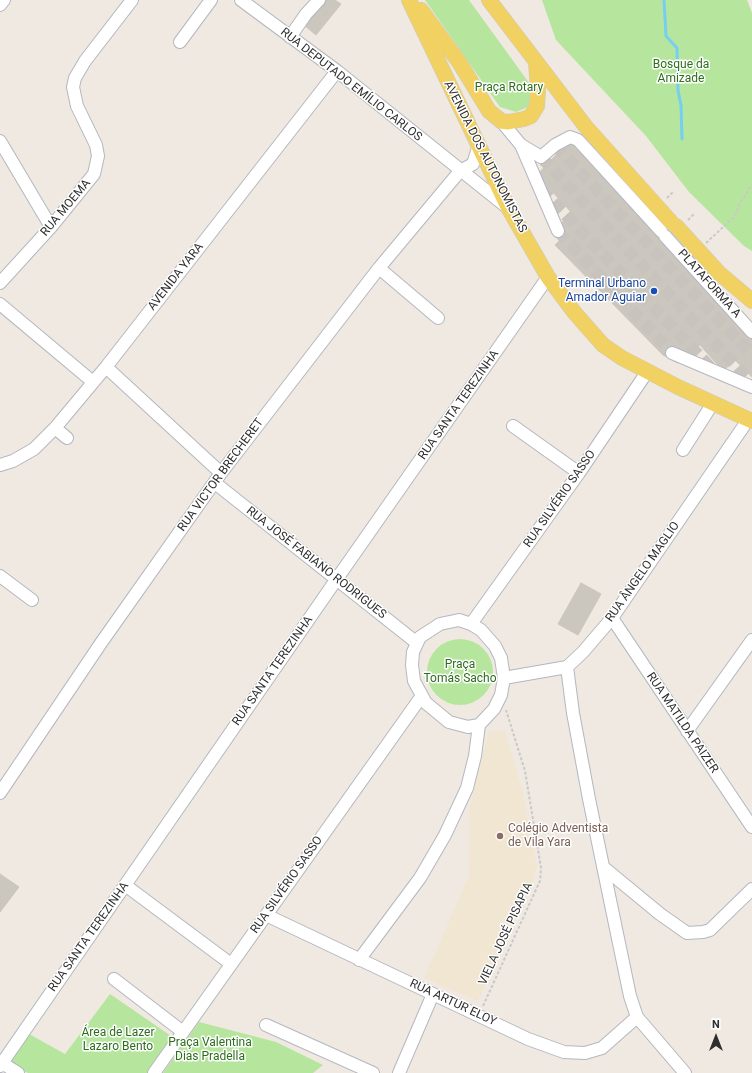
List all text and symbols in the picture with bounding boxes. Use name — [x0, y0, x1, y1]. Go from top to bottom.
street label: RUA DEPUTADO EMÍLIO CARLOS — [277, 25, 425, 145]
park label: Bosque da Amizade — [653, 58, 709, 86]
street label: AVENIDA DOS AUTONOMISTAS — [440, 79, 530, 235]
park label: Praça Rotary — [475, 81, 543, 95]
street label: RUA MOEMA — [38, 177, 94, 239]
street label: AVENIDA YARA — [145, 240, 207, 314]
street label: PLATAFORMA A — [674, 247, 744, 321]
place label: Terminal Urbano Amador Aguiar — [558, 277, 646, 305]
marker: Terminal Urbano Amador Aguiar — [649, 286, 659, 296]
street label: RUA SANTA TEREZINHA — [416, 347, 502, 463]
street label: RUA VICTOR BRECHERET — [175, 416, 267, 534]
street label: RUA SILVÉRIO SASSO — [521, 448, 599, 550]
street label: RUA JOSÉ FABIANO RODRIGUES — [243, 504, 389, 622]
street label: RUA ÂNGELO MAGLIO — [603, 519, 683, 625]
street label: RUA SANTA TEREZINHA — [230, 613, 316, 729]
park label: Praça Tomás Sacho — [423, 658, 497, 686]
street label: RUA MATILDA PAIZER — [643, 670, 721, 776]
place label: Colégio Adventista de Vila Yara — [508, 822, 608, 850]
marker: Colégio Adventista de Vila Yara — [495, 831, 505, 841]
street label: RUA SILVÉRIO SASSO — [248, 834, 326, 936]
street label: RUA SANTA TEREZINHA — [46, 879, 132, 995]
street label: VIELA JOSÉ PISAPIA — [476, 880, 536, 988]
street label: RUA ARTUR ELOY — [407, 977, 499, 1029]
north arrow — [696, 1017, 736, 1057]
text: N — [712, 1018, 720, 1031]
park label: Área de Lazer Lazaro Bento — [81, 1026, 155, 1054]
park label: Praça Valentina Dias Pradella — [168, 1036, 252, 1064]

